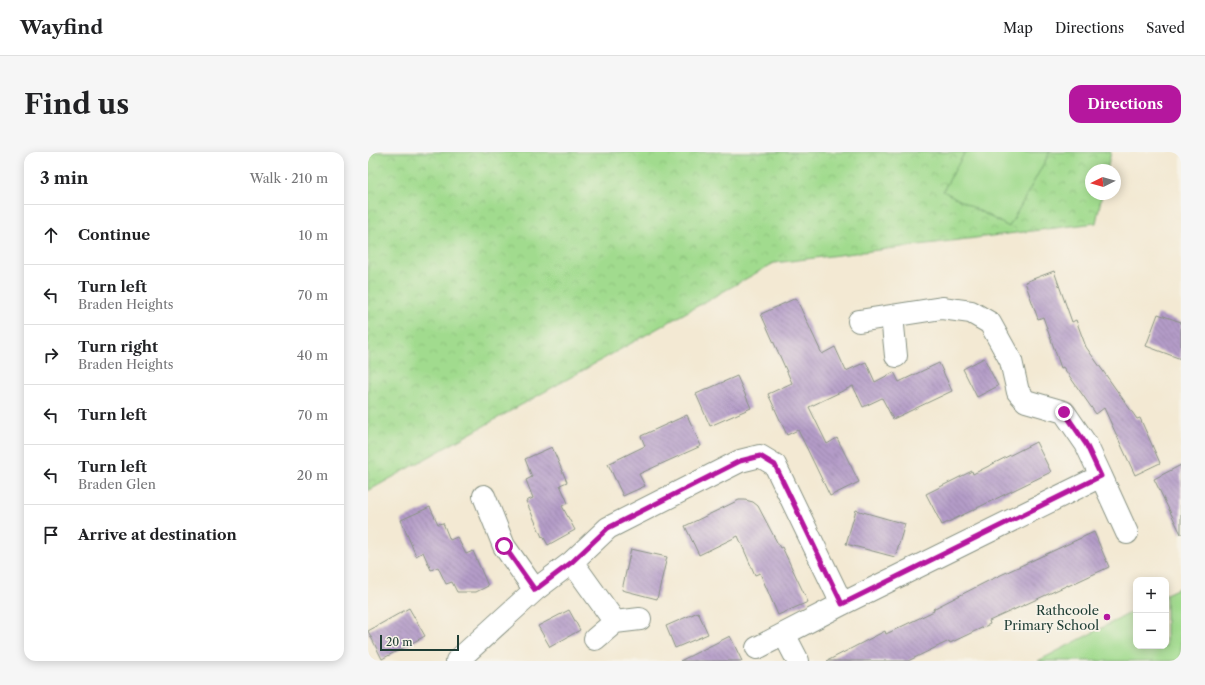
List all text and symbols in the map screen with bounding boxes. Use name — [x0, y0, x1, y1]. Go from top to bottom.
text: Wayfind — [20, 16, 103, 39]
text: Map — [1003, 19, 1033, 37]
text: Directions — [1055, 19, 1124, 37]
text: Saved — [1146, 19, 1185, 37]
button: Directions — [1069, 85, 1181, 123]
text: Find us — [24, 87, 129, 121]
north arrow — [1085, 164, 1121, 200]
text: 3 min — [40, 168, 89, 188]
text: Walk · 210 m — [250, 170, 328, 186]
icon: ahead — [40, 224, 62, 246]
text: Continue — [78, 225, 150, 244]
text: 10 m — [299, 227, 328, 243]
text: Turn left — [78, 277, 147, 296]
icon: left — [40, 284, 62, 306]
text: 70 m — [298, 287, 328, 303]
text: Braden Heights — [78, 296, 173, 312]
text: Turn right — [78, 337, 158, 356]
icon: right — [40, 344, 62, 366]
text: 40 m — [297, 347, 328, 363]
text: Braden Heights — [78, 356, 173, 372]
route end — [1055, 403, 1073, 421]
icon: left — [40, 404, 62, 426]
text: Turn left — [78, 405, 147, 424]
text: 70 m — [298, 407, 328, 423]
text: Turn left — [78, 457, 147, 476]
icon: left — [40, 464, 62, 486]
text: 20 m — [297, 467, 328, 483]
text: Braden Glen — [78, 476, 156, 492]
icon: arrive — [40, 524, 62, 546]
text: Arrive at destination — [78, 525, 237, 544]
route start — [495, 537, 513, 555]
map controls — [1133, 577, 1169, 649]
button: + — [1133, 577, 1169, 613]
place label: Rathcoole Primary School — [1004, 602, 1099, 633]
marker: Rathcoole Primary School — [1102, 612, 1112, 622]
button: − — [1133, 613, 1169, 649]
scale bar — [380, 633, 459, 652]
text: 20 m — [386, 635, 412, 649]

